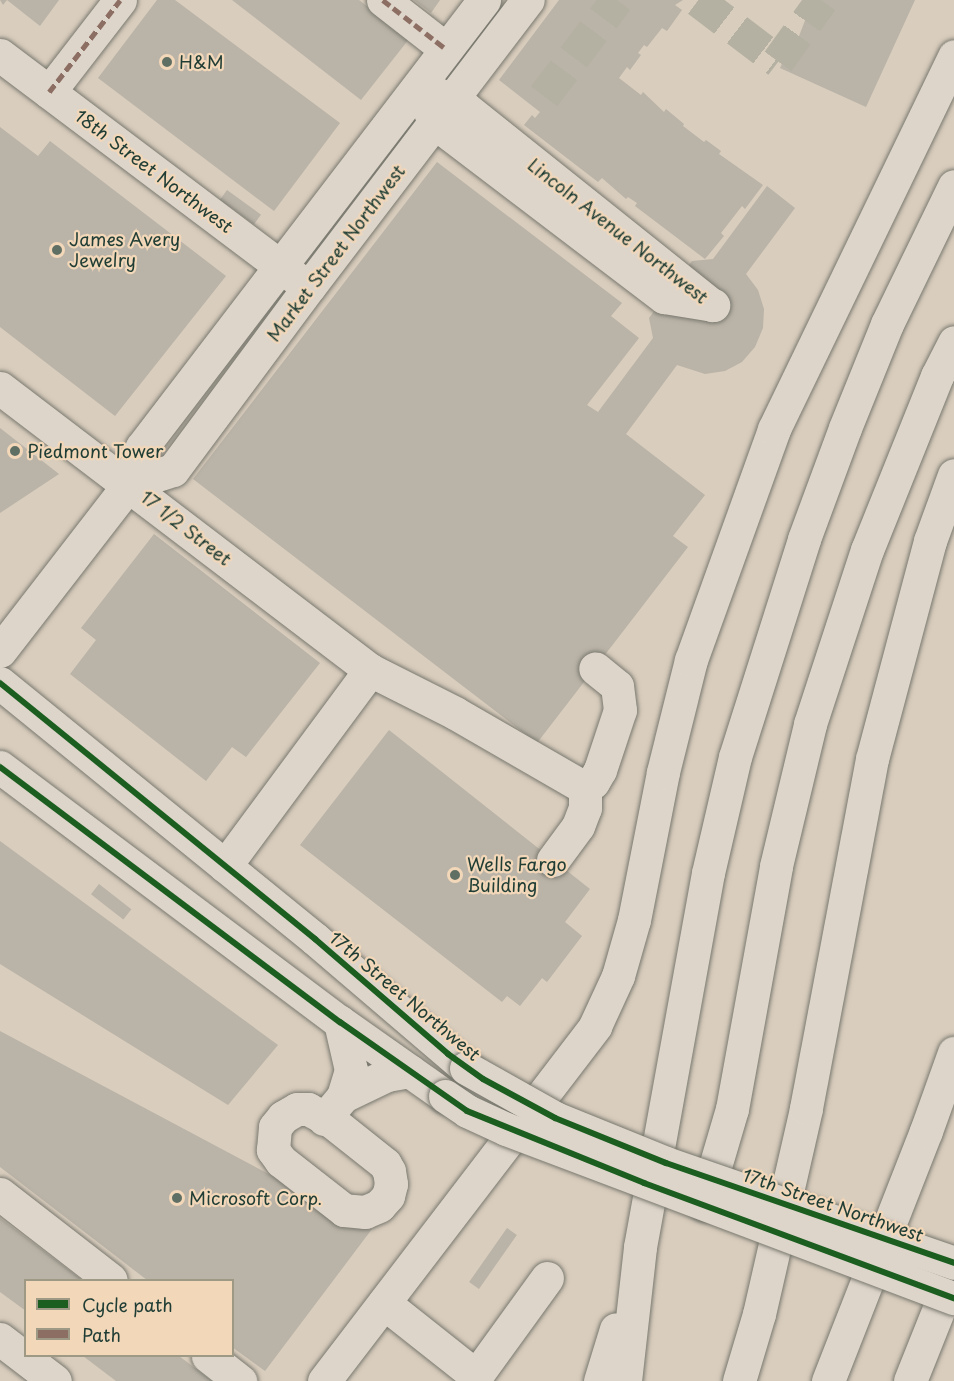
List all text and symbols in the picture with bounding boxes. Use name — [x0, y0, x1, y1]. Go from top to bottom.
place label: H&M — [179, 51, 224, 73]
marker: H&M — [160, 55, 174, 69]
street label: 18th Street Northwest — [71, 105, 237, 237]
street label: Lincoln Avenue Northwest — [524, 154, 712, 308]
street label: Market Street Northwest — [262, 159, 410, 347]
place label: James Avery Jewelry — [69, 229, 181, 272]
marker: James Avery Jewelry — [50, 243, 64, 257]
place label: Piedmont Tower — [27, 440, 164, 462]
marker: Piedmont Tower — [8, 444, 22, 458]
street label: 17 1/2 Street — [136, 485, 236, 571]
place label: Wells Fargo Building — [467, 854, 568, 896]
marker: Wells Fargo Building — [448, 868, 462, 882]
street label: 17th Street Northwest — [325, 927, 485, 1065]
street label: 17th Street Northwest — [739, 1164, 927, 1246]
place label: Microsoft Corp. — [189, 1187, 323, 1209]
marker: Microsoft Corp. — [170, 1191, 184, 1205]
legend — [24, 1279, 234, 1357]
text: Cycle path — [82, 1291, 173, 1318]
text: Path — [82, 1321, 121, 1348]

